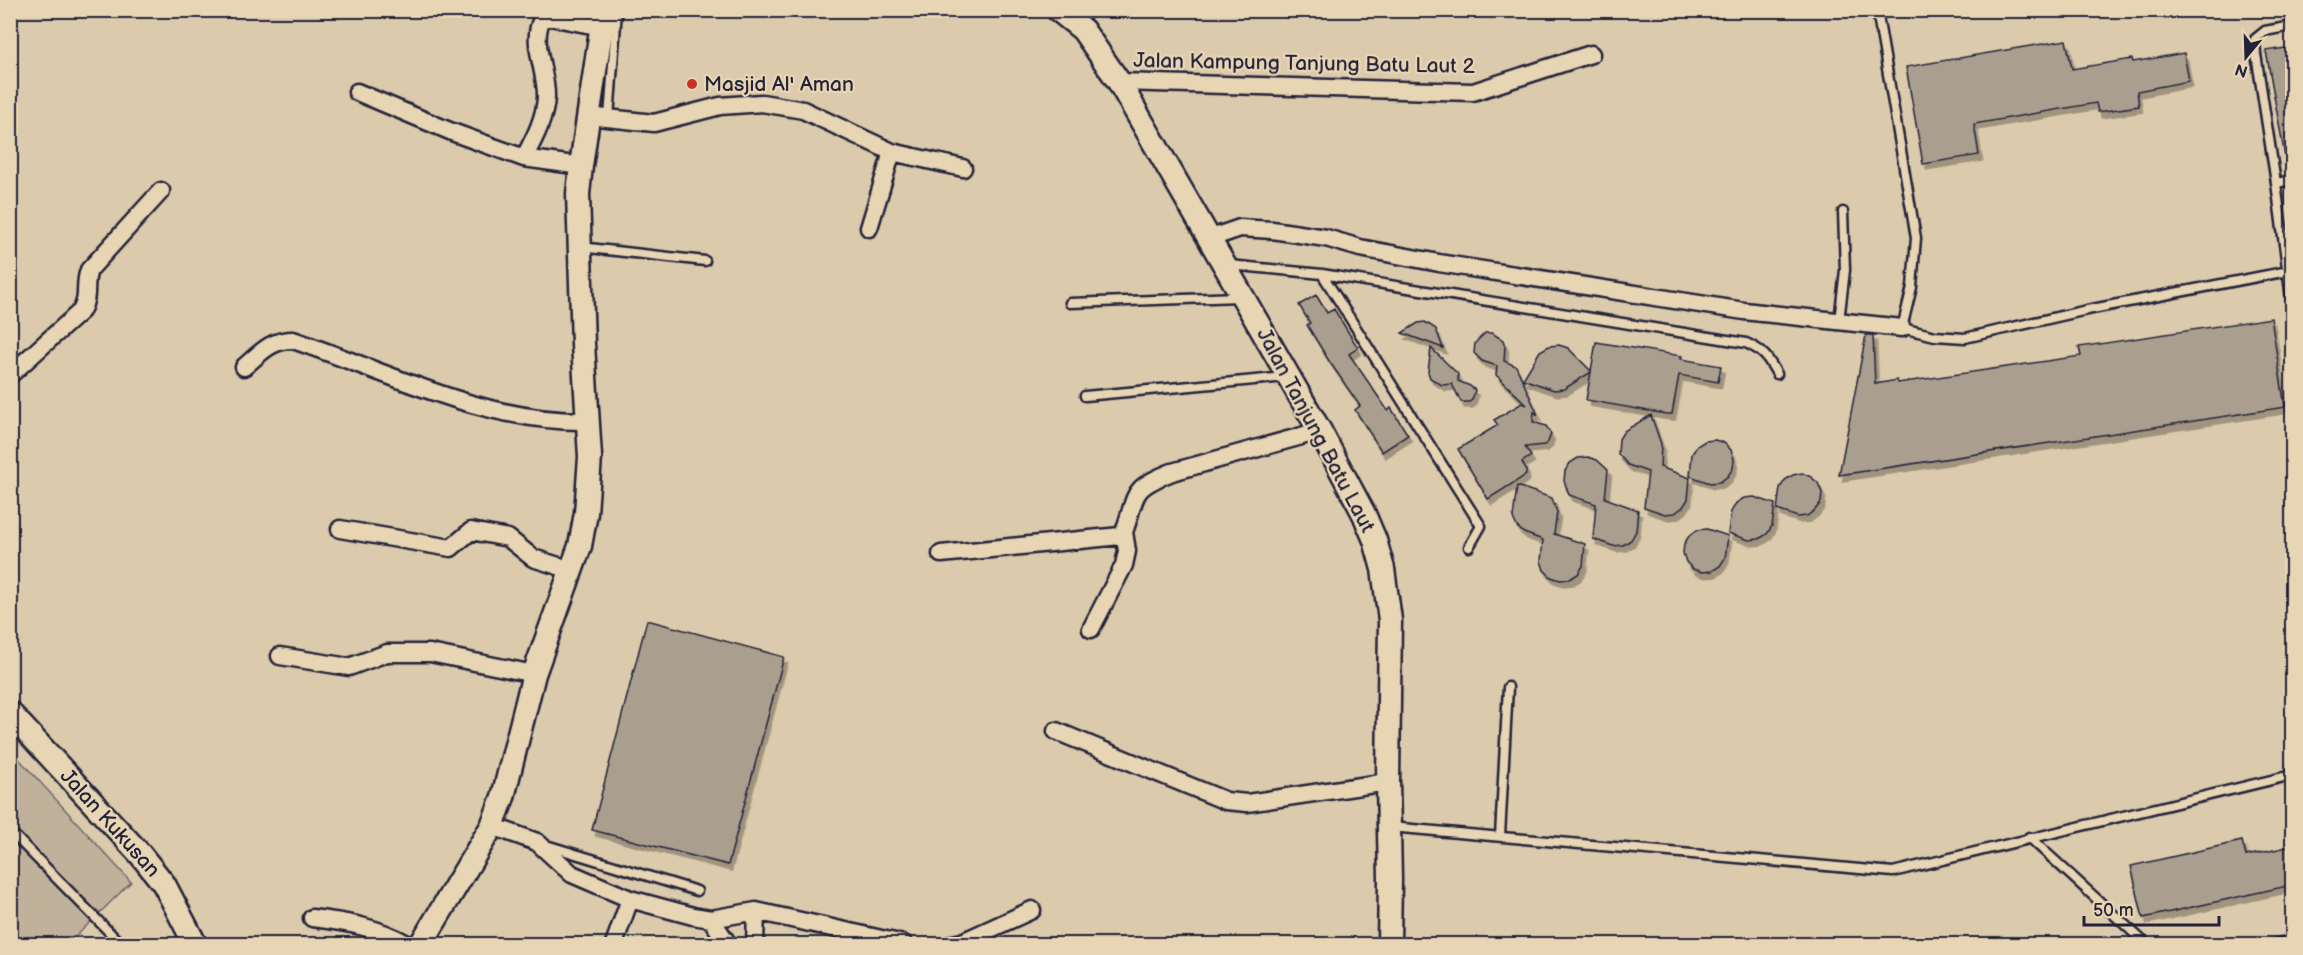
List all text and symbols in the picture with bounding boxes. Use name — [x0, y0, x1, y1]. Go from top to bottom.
north arrow — [2216, 27, 2276, 87]
street label: Jalan Kampung Tanjung Batu Laut 2 — [1133, 48, 1476, 78]
text: N — [2233, 59, 2250, 81]
place label: Masjid Al' Aman — [704, 72, 854, 97]
marker: Masjid Al' Aman — [685, 77, 699, 91]
street label: Jalan Tanjung Batu Laut — [1252, 324, 1381, 537]
street label: Jalan Kukusan — [55, 764, 165, 882]
scale bar — [2084, 889, 2219, 927]
text: 50 m — [2093, 900, 2134, 921]

